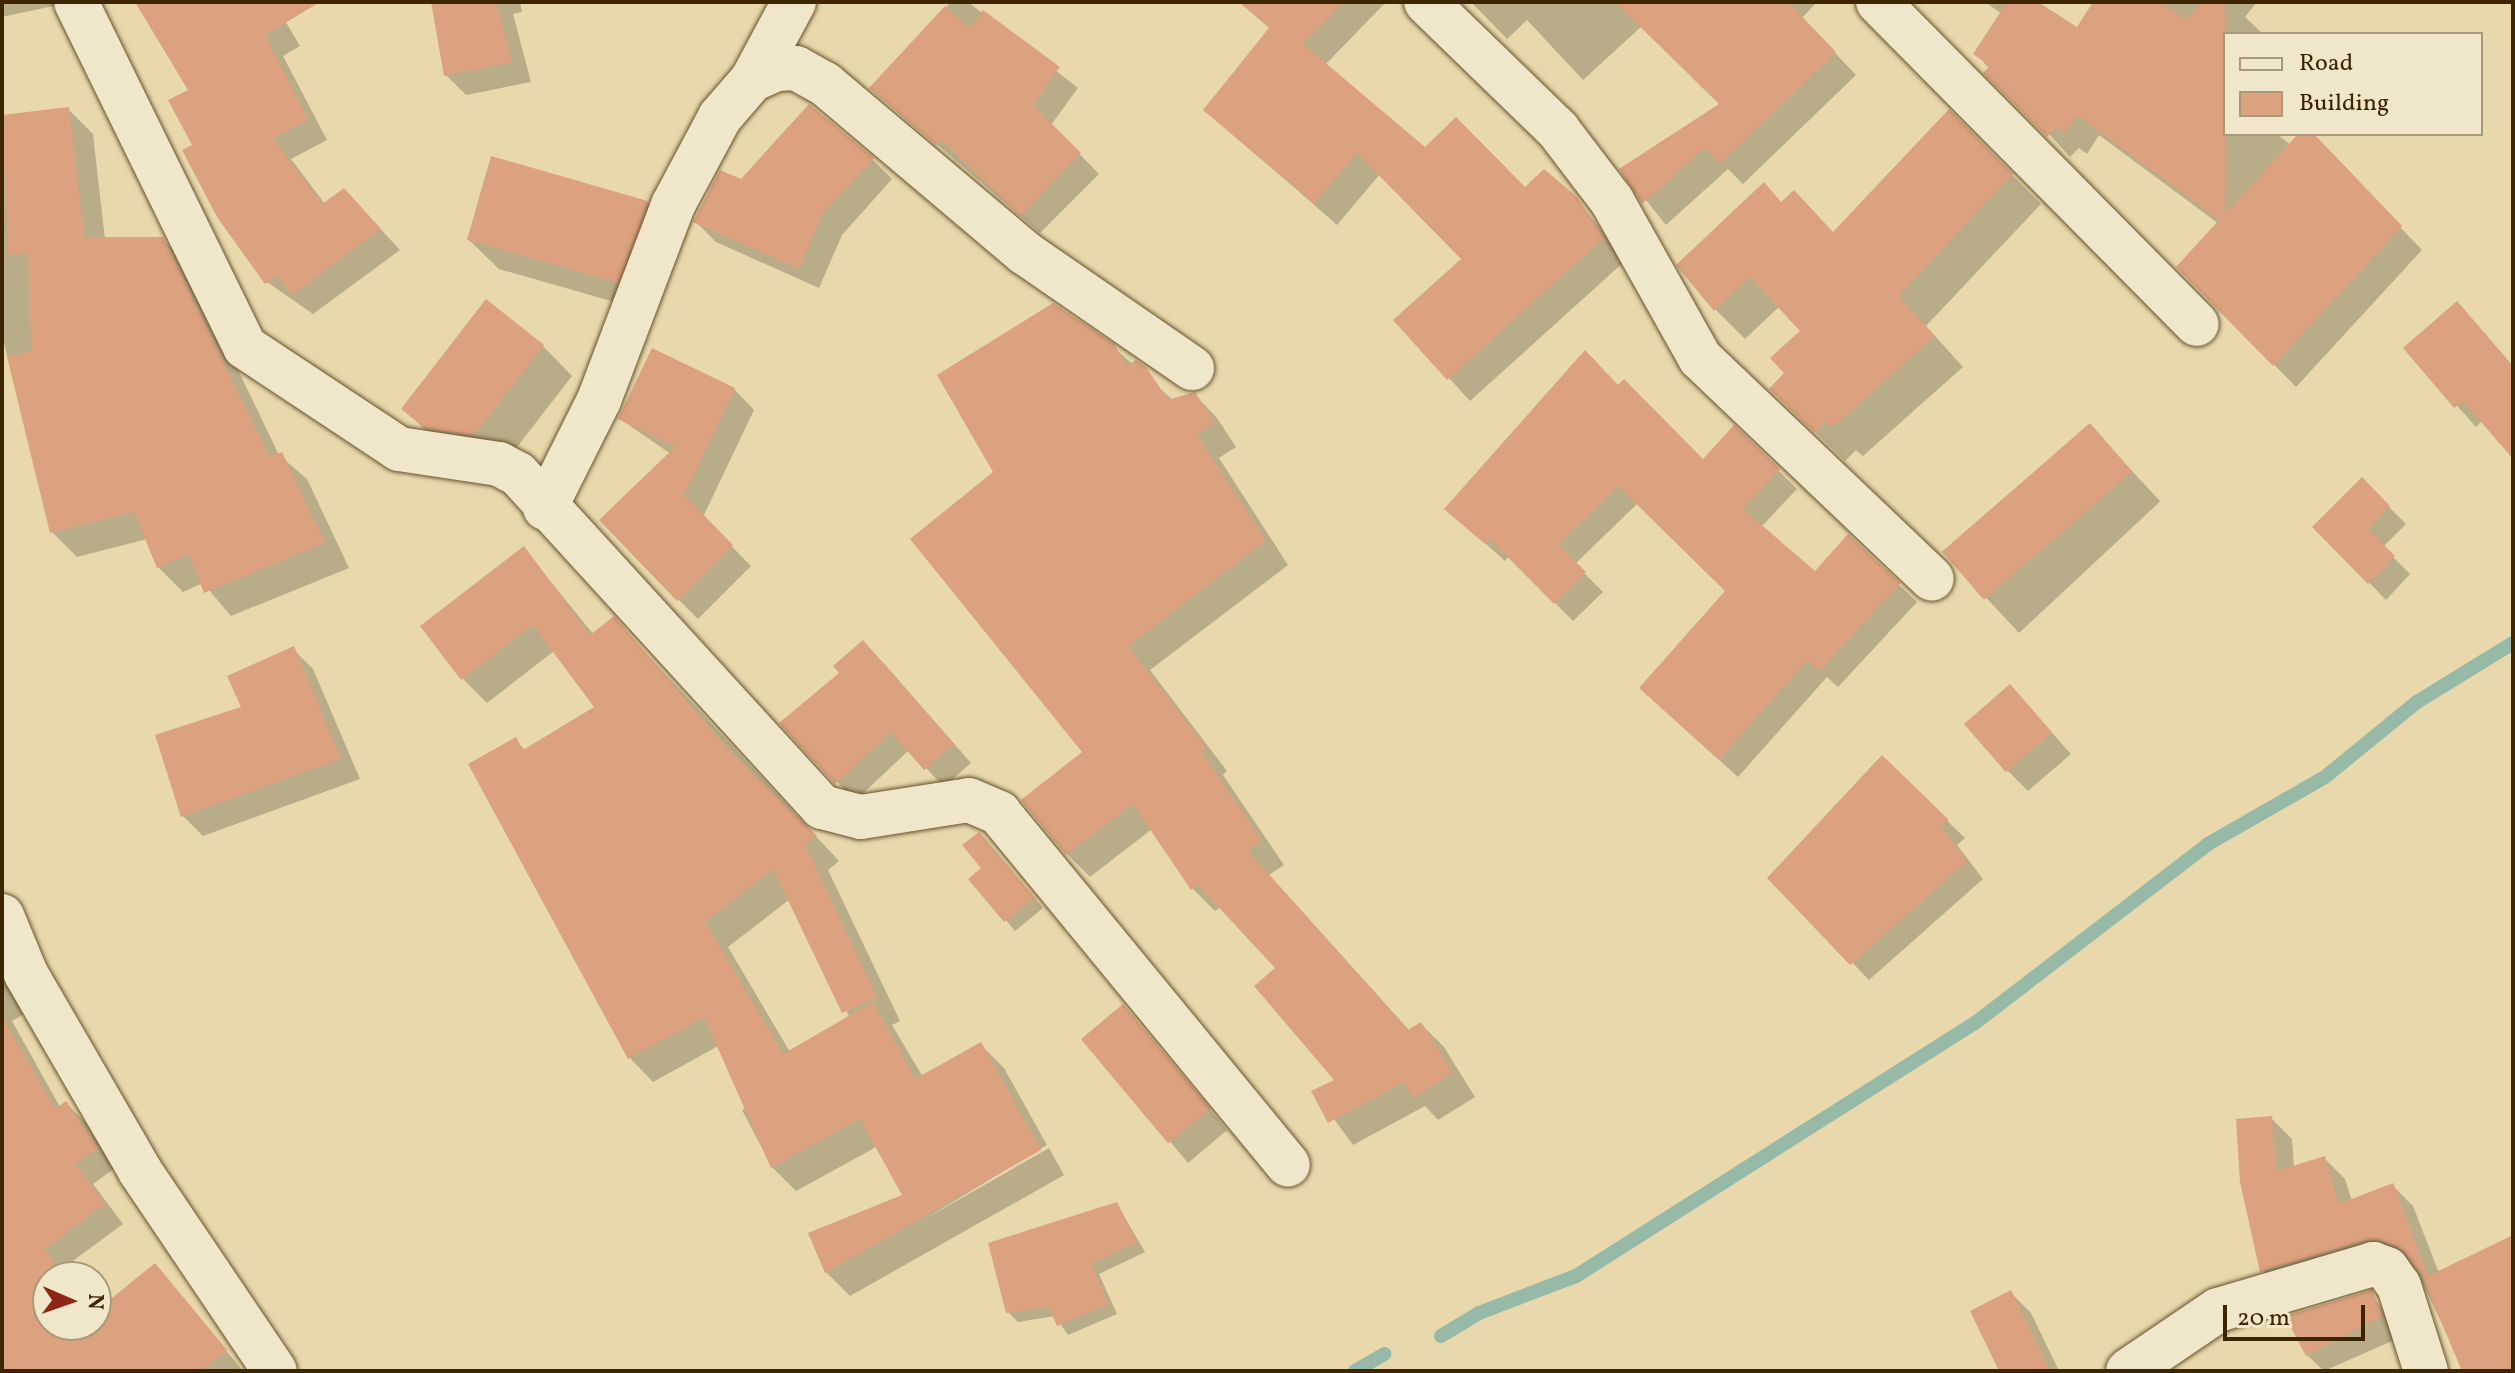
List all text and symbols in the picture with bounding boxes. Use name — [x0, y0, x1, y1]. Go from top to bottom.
legend — [2223, 32, 2483, 136]
text: Road — [2299, 47, 2353, 81]
text: Building — [2299, 87, 2389, 121]
north arrow — [32, 1261, 112, 1341]
scale bar — [2227, 1289, 2369, 1339]
text: N — [79, 1293, 110, 1310]
text: 20 m — [2237, 1302, 2290, 1336]

